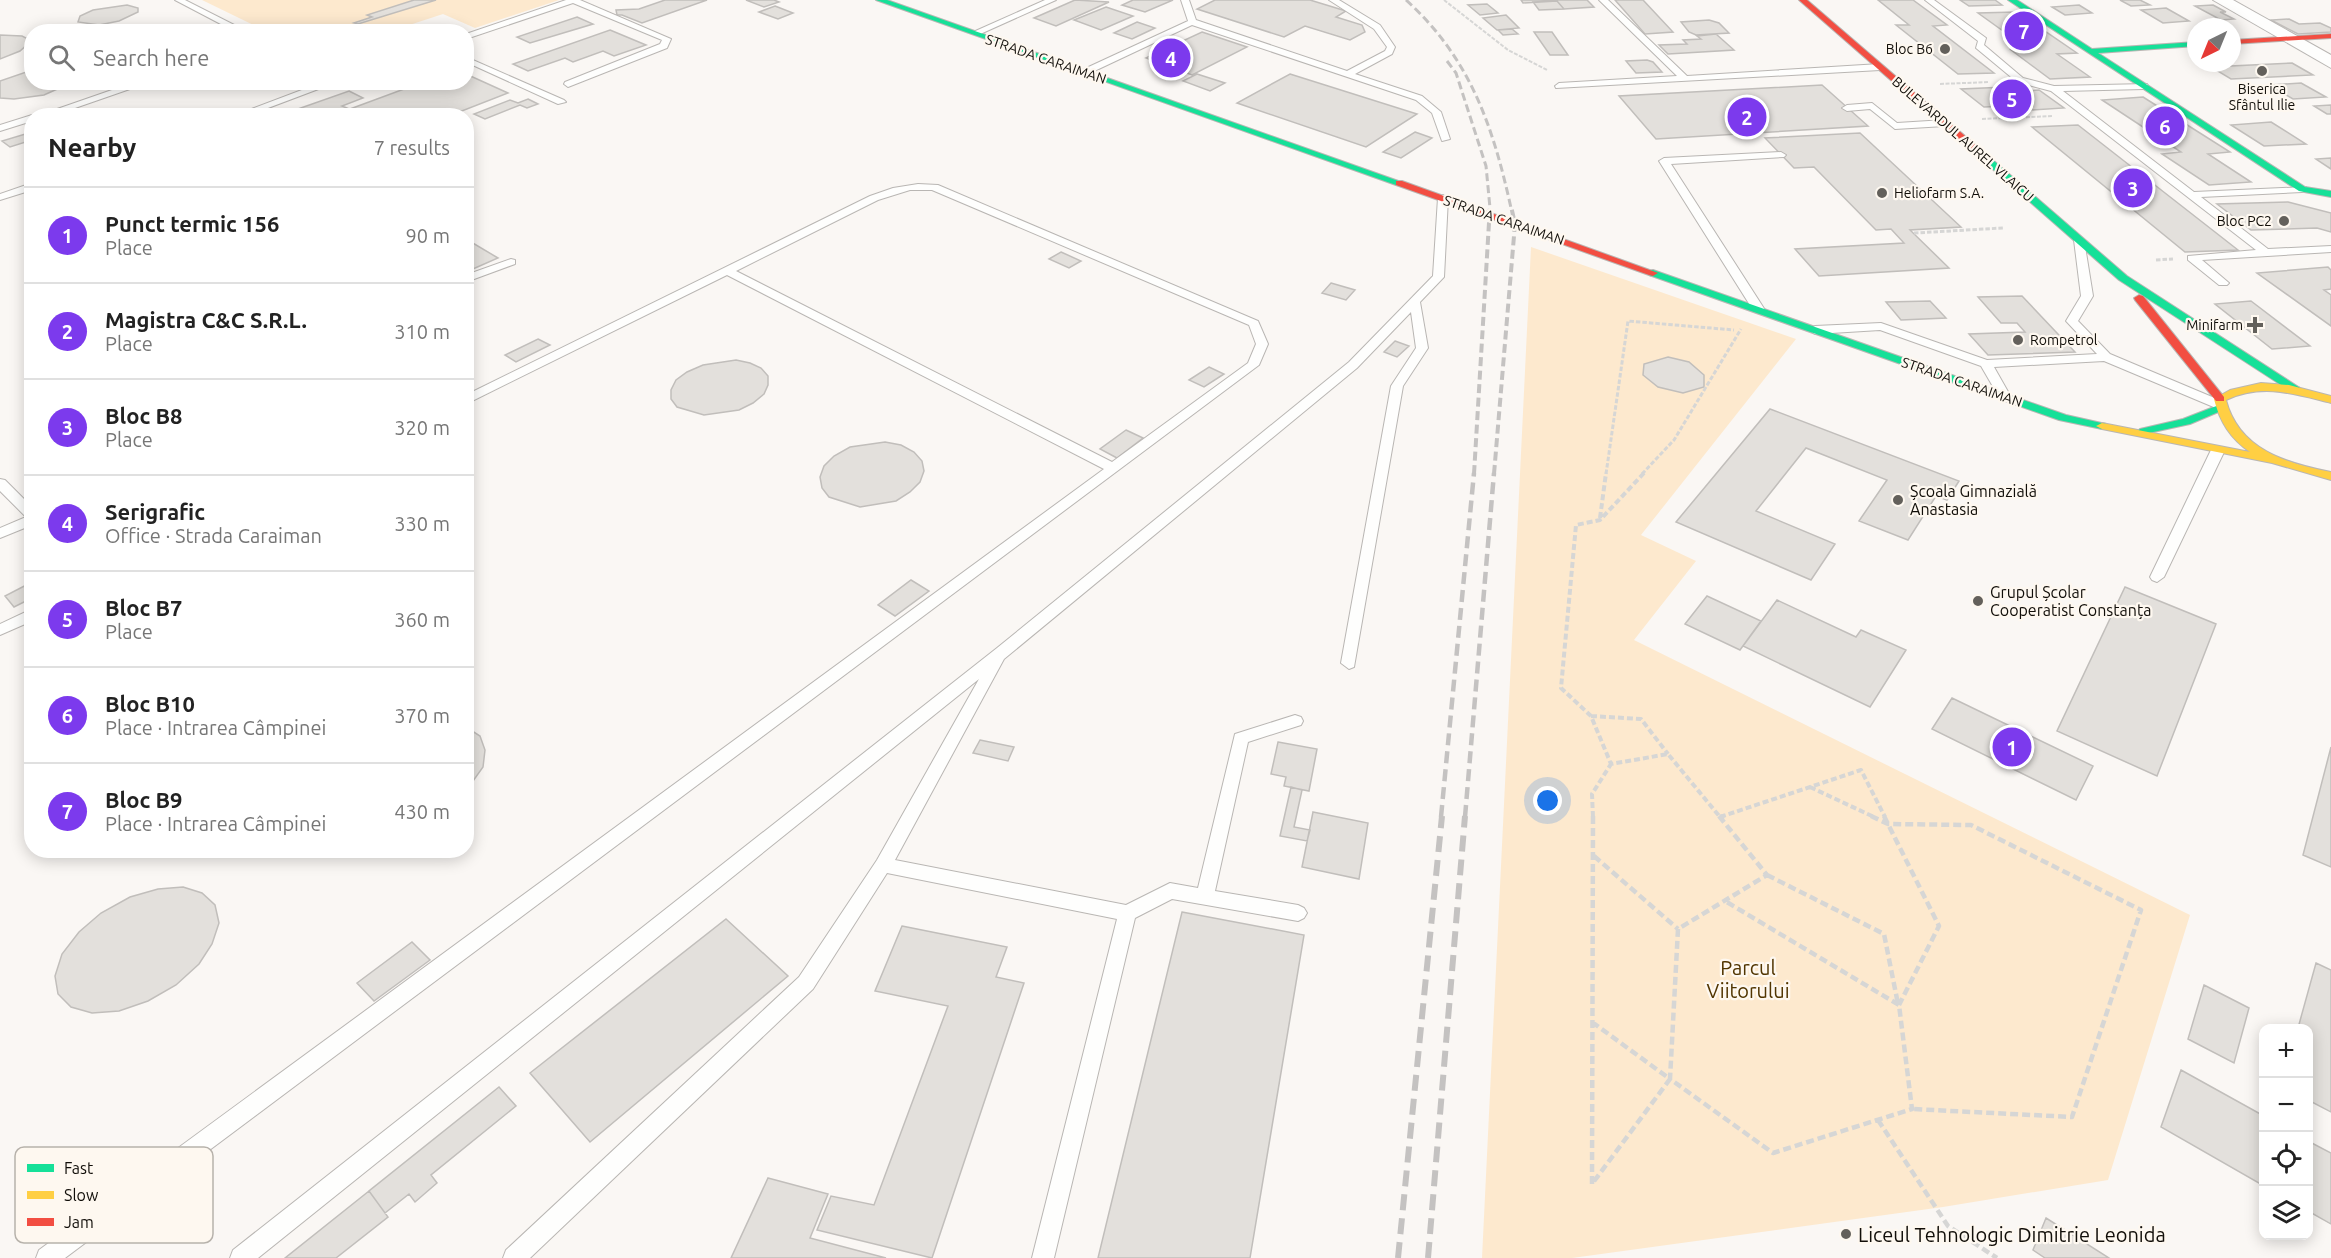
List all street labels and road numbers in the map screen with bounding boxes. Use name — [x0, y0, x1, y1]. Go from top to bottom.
street label: STRADA CARAIMAN — [984, 31, 1108, 87]
street label: BULEVARDUL AUREL VLAICU — [1889, 73, 2037, 205]
street label: STRADA CARAIMAN — [1442, 192, 1566, 248]
street label: STRADA CARAIMAN — [1900, 354, 2024, 410]

